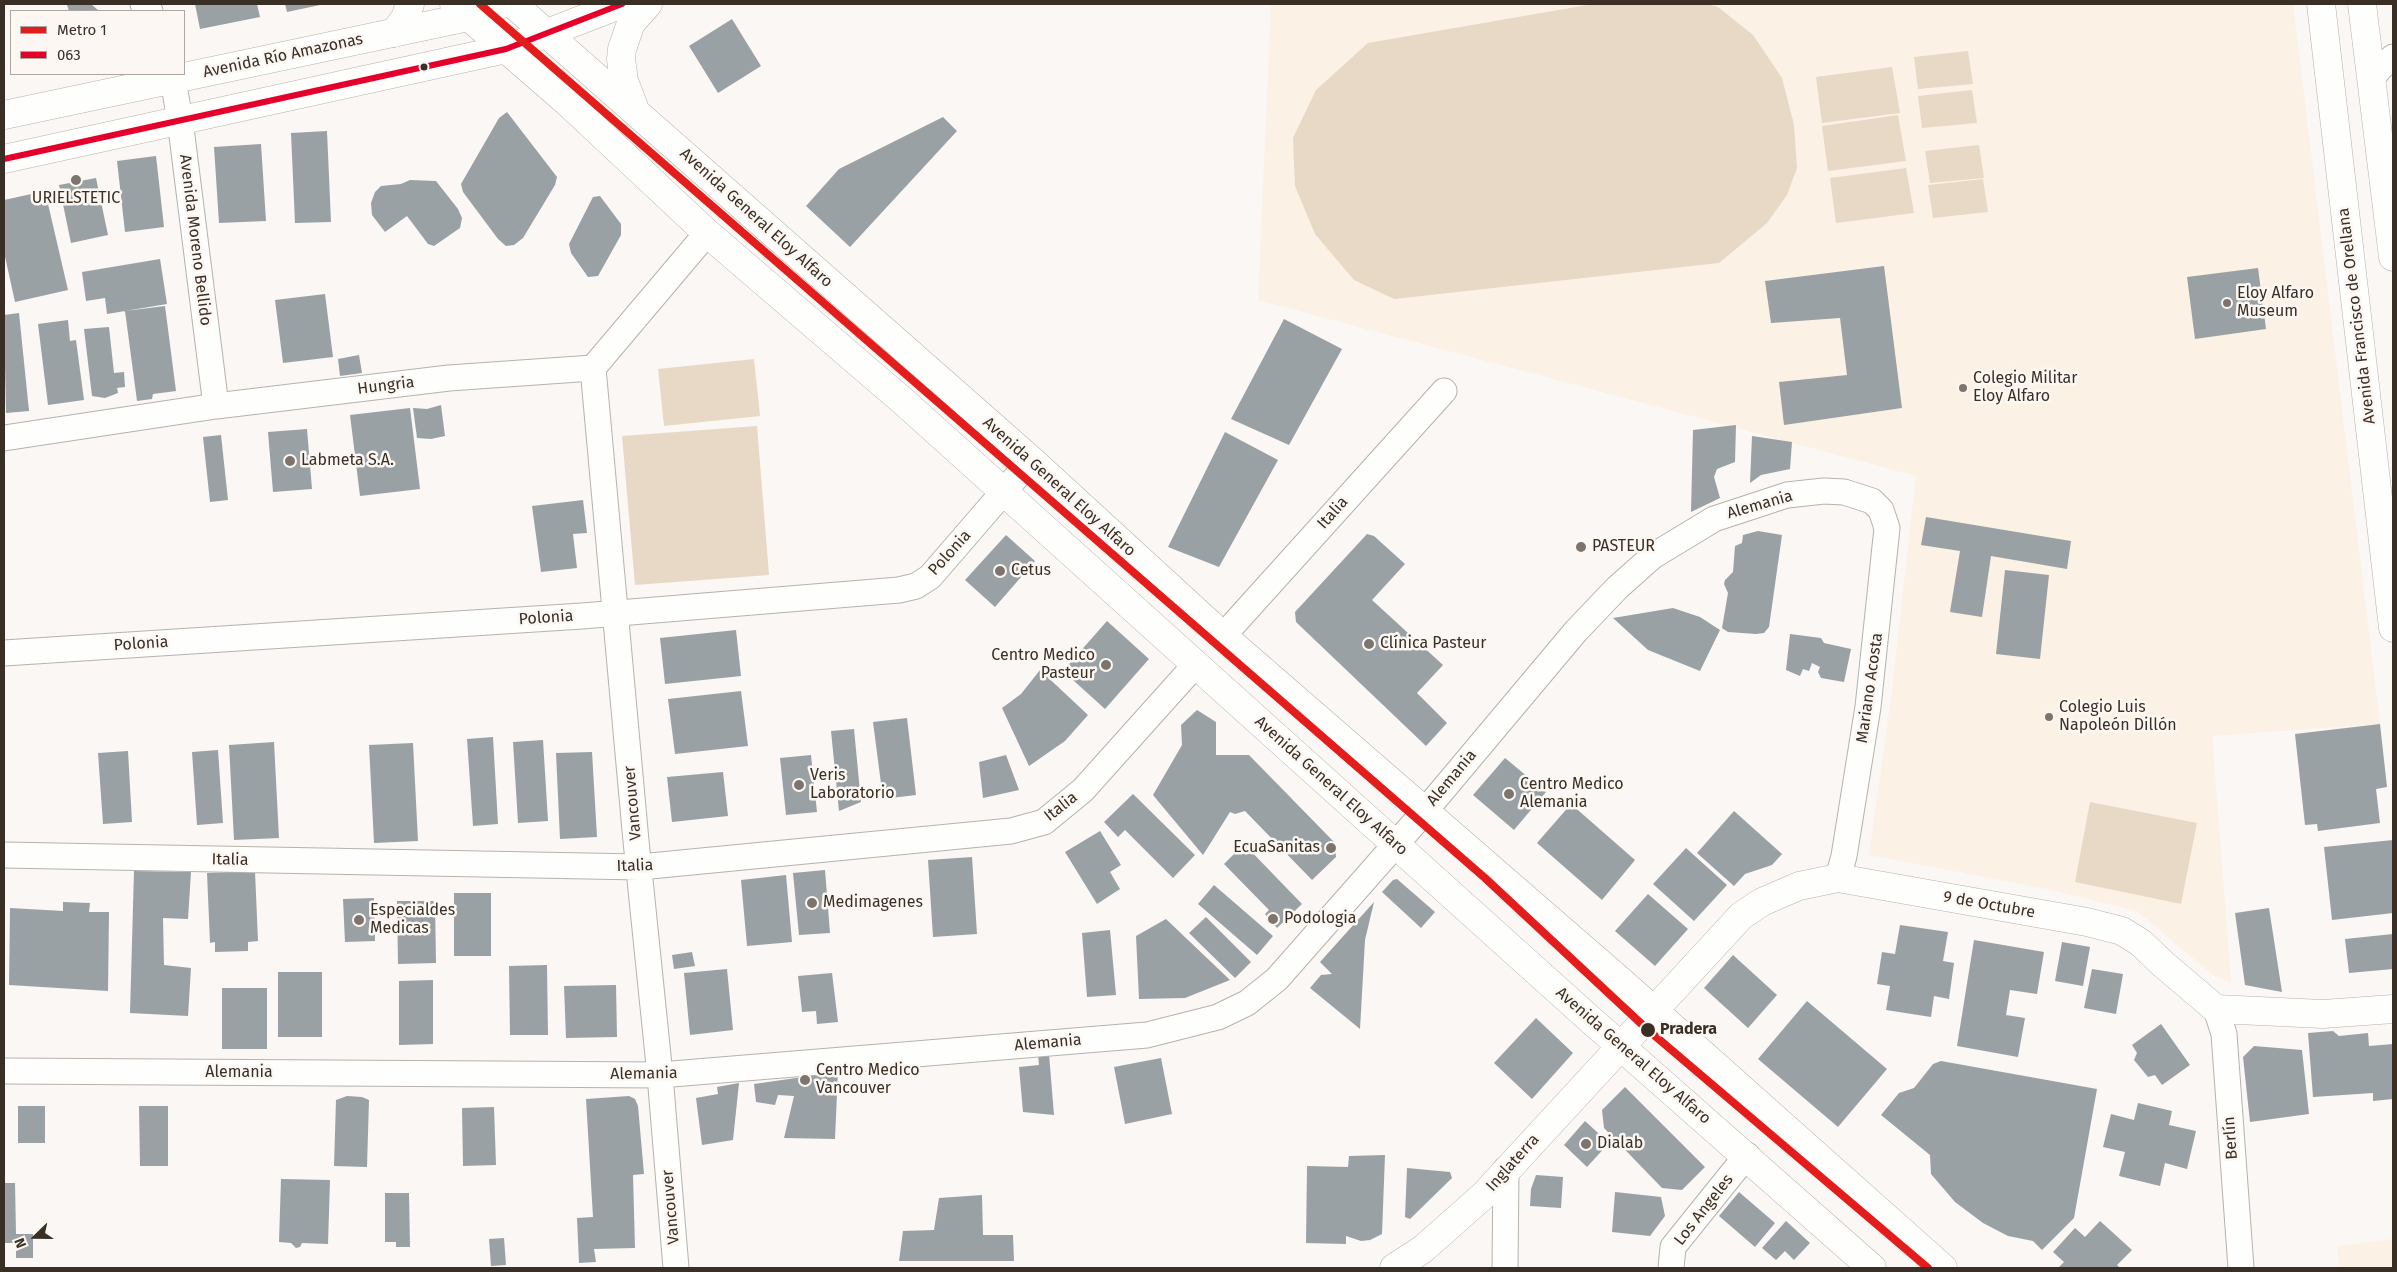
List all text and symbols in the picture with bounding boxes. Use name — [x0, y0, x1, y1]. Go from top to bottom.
legend — [10, 10, 185, 75]
text: Metro 1 — [57, 21, 107, 39]
street label: Avenida Río Amazonas — [201, 30, 365, 82]
text: 063 — [57, 46, 81, 64]
unlabelled marker — [419, 62, 429, 72]
street label: Avenida General Eloy Alfaro — [676, 144, 836, 292]
street label: Avenida Moreno Bellido — [175, 153, 215, 327]
marker: URIELSTETIC — [69, 173, 83, 187]
place label: URIELSTETIC — [32, 189, 120, 209]
street label: Avenida Francisco de Orellana — [2334, 207, 2380, 425]
place label: Eloy Alfaro Museum — [2237, 284, 2314, 322]
marker: Eloy Alfaro Museum — [2221, 297, 2233, 309]
place label: Colegio Militar Eloy Alfaro — [1973, 369, 2077, 407]
street label: Hungria — [356, 373, 416, 399]
marker: Colegio Militar Eloy Alfaro — [1957, 382, 1969, 394]
street label: Avenida General Eloy Alfaro — [979, 413, 1139, 561]
place label: Labmeta S.A. — [301, 451, 394, 471]
marker: Labmeta S.A. — [283, 454, 297, 468]
street label: Alemania — [1725, 486, 1795, 524]
street label: Italia — [1314, 493, 1352, 533]
street label: Polonia — [925, 526, 975, 580]
place label: PASTEUR — [1592, 537, 1655, 557]
marker: PASTEUR — [1574, 540, 1588, 554]
place label: Cetus — [1011, 561, 1051, 581]
marker: Cetus — [993, 564, 1007, 578]
street label: Polonia — [518, 607, 574, 629]
street label: Mariano Acosta — [1853, 632, 1887, 744]
street label: Polonia — [113, 633, 169, 655]
place label: Clínica Pasteur — [1380, 634, 1486, 654]
marker: Clínica Pasteur — [1362, 637, 1376, 651]
place label: Centro Medico Pasteur — [991, 646, 1095, 684]
marker: Centro Medico Pasteur — [1099, 658, 1113, 672]
place label: Colegio Luis Napoleón Dillón — [2059, 698, 2177, 736]
marker: Colegio Luis Napoleón Dillón — [2043, 711, 2055, 723]
street label: Avenida General Eloy Alfaro — [1251, 712, 1411, 860]
street label: Alemania — [1423, 746, 1481, 810]
street label: Vancouver — [620, 765, 646, 841]
place label: Veris Laboratorio — [810, 766, 895, 804]
place label: Centro Medico Alemania — [1520, 775, 1624, 813]
marker: Veris Laboratorio — [792, 778, 806, 792]
marker: Centro Medico Alemania — [1502, 787, 1516, 801]
street label: Italia — [1041, 788, 1081, 826]
place label: EcuaSanitas — [1233, 838, 1320, 858]
marker: EcuaSanitas — [1324, 841, 1338, 855]
street label: Italia — [211, 850, 249, 870]
street label: Italia — [616, 856, 654, 876]
street label: 9 de Octubre — [1942, 887, 2036, 923]
place label: Medimagenes — [823, 893, 923, 913]
marker: Medimagenes — [805, 896, 819, 910]
place label: Especialdes Medicas — [370, 901, 455, 939]
place label: Podologia — [1284, 909, 1357, 929]
marker: Podologia — [1266, 912, 1280, 926]
marker: Especialdes Medicas — [352, 913, 366, 927]
street label: Avenida General Eloy Alfaro — [1552, 983, 1714, 1129]
place label: Pradera — [1660, 1020, 1717, 1040]
marker: Pradera — [1639, 1021, 1657, 1039]
street label: Alemania — [1014, 1030, 1082, 1056]
place label: Centro Medico Vancouver — [816, 1061, 920, 1099]
street label: Alemania — [205, 1063, 273, 1083]
street label: Alemania — [610, 1064, 678, 1084]
marker: Centro Medico Vancouver — [798, 1073, 812, 1087]
street label: Berlín — [2220, 1116, 2242, 1160]
street label: Inglaterra — [1482, 1130, 1544, 1196]
place label: Dialab — [1597, 1134, 1643, 1154]
marker: Dialab — [1579, 1137, 1593, 1151]
street label: Vancouver — [658, 1169, 684, 1245]
street label: Los Angeles — [1670, 1171, 1738, 1249]
north arrow — [10, 1212, 60, 1262]
text: N — [11, 1235, 30, 1250]

